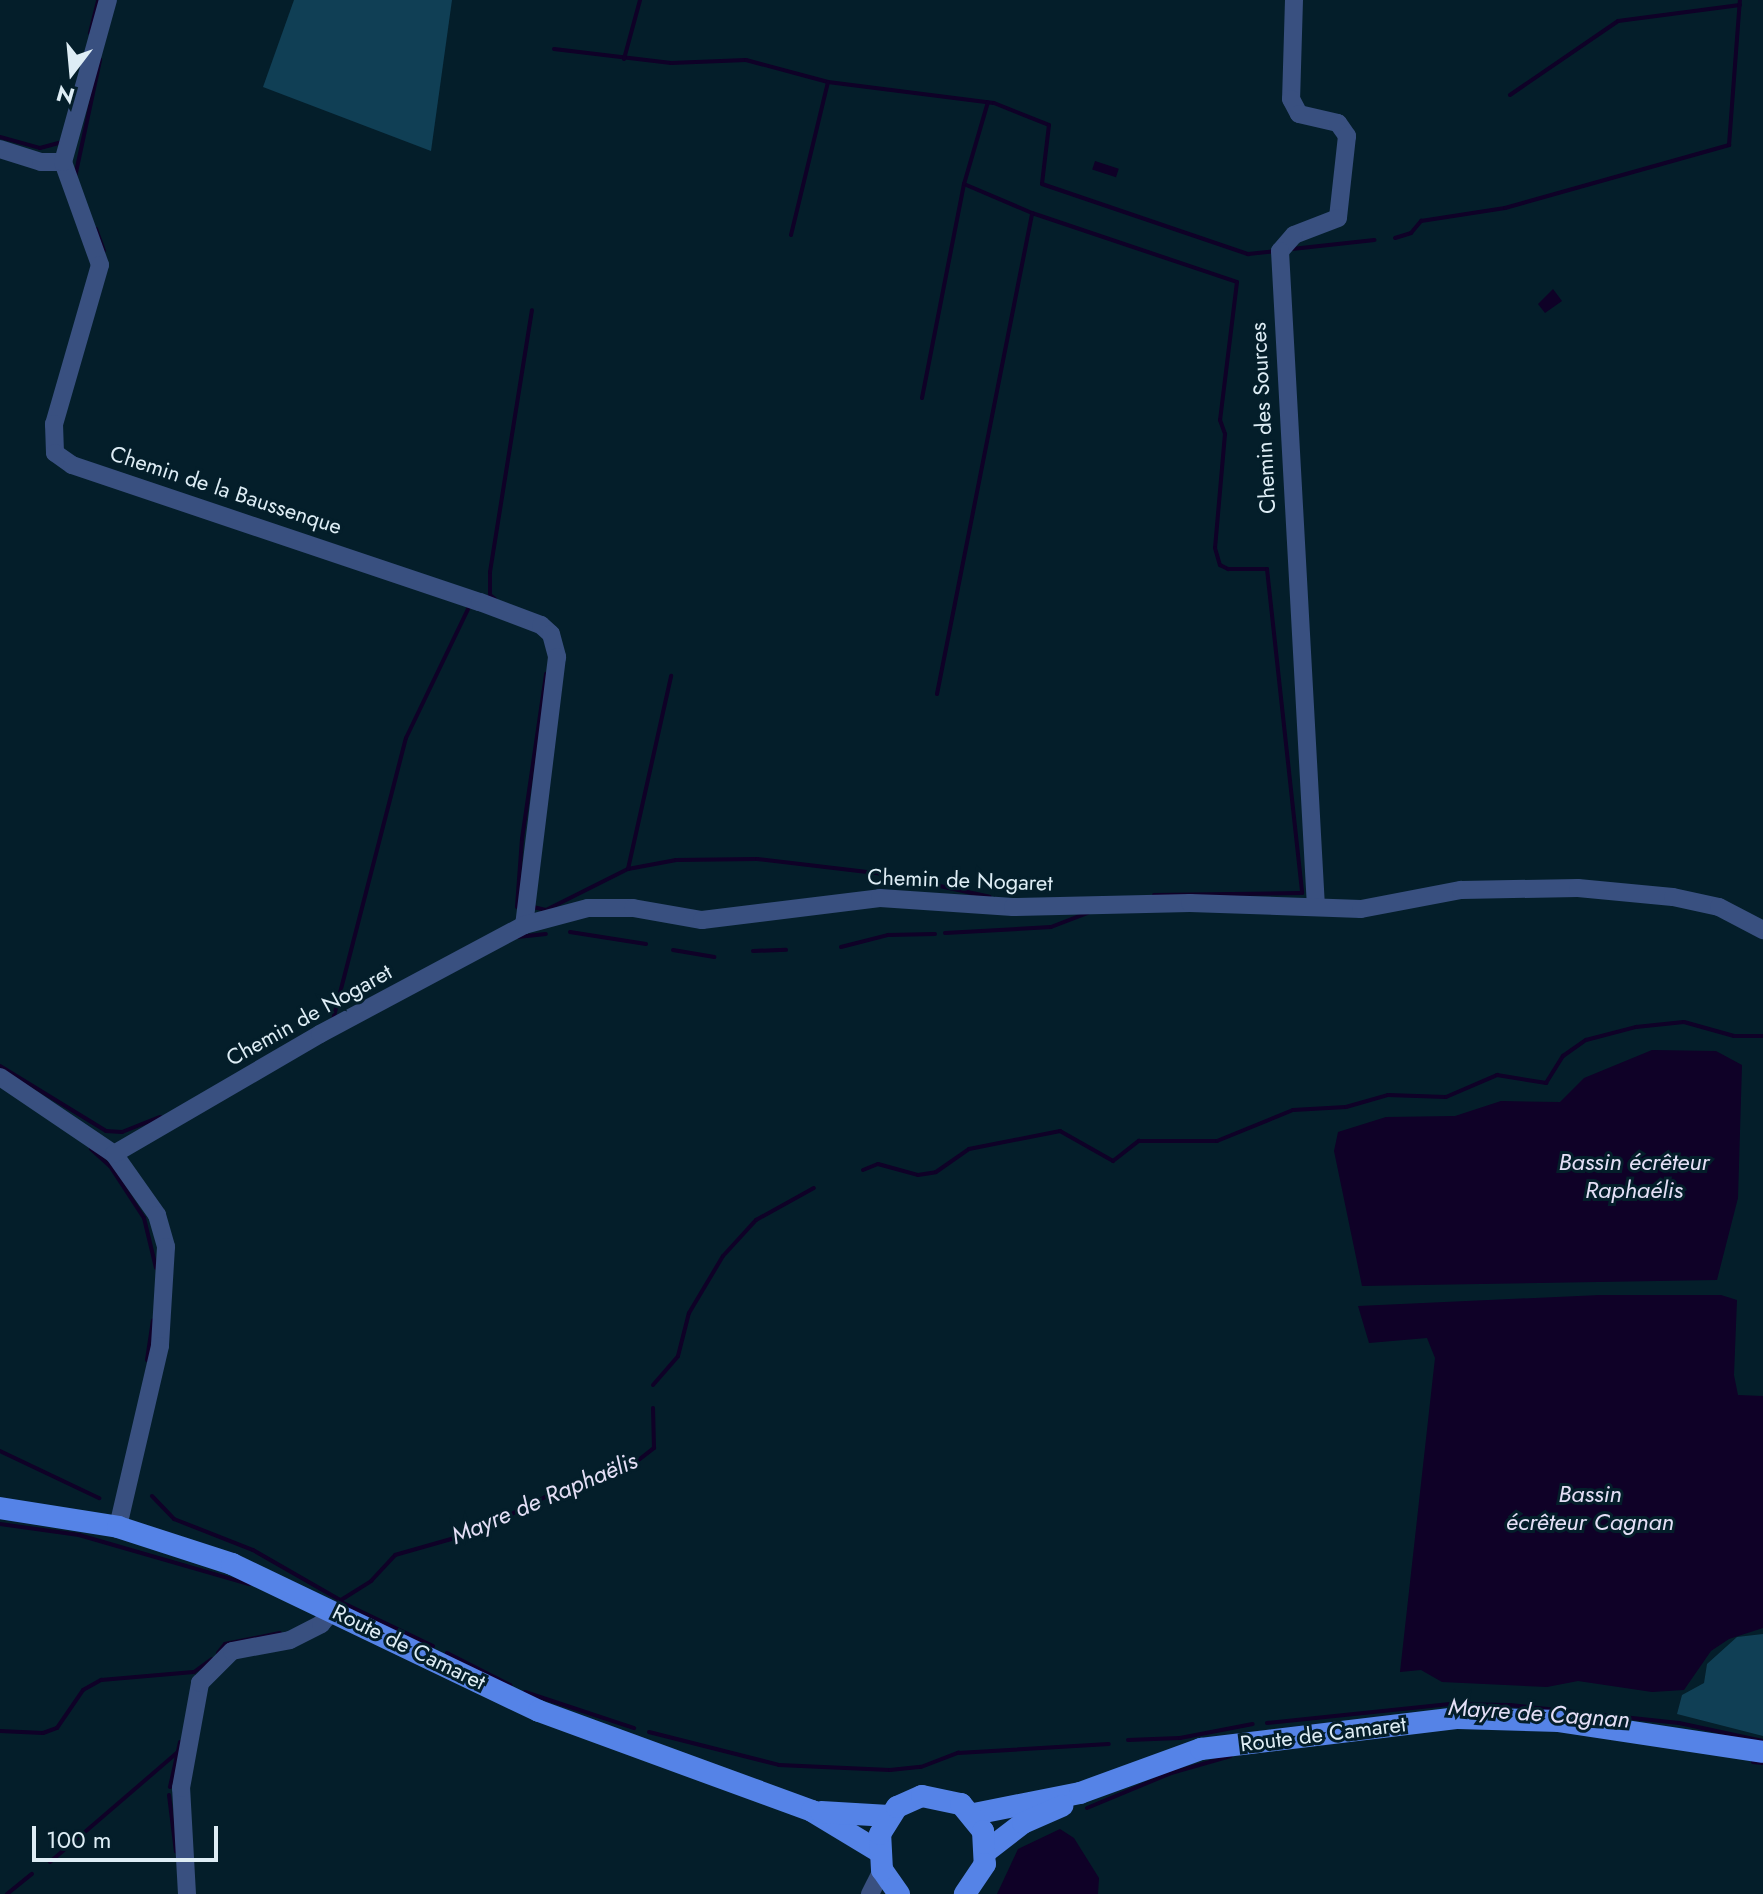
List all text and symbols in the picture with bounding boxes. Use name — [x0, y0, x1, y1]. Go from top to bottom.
north arrow — [32, 32, 112, 112]
text: N — [53, 77, 78, 113]
street label: Chemin des Sources — [1245, 322, 1281, 514]
street label: Chemin de la Baussenque — [107, 440, 345, 540]
street label: Chemin de Nogaret — [867, 864, 1053, 896]
street label: Chemin de Nogaret — [221, 958, 397, 1072]
water label: Bassin écrêteur Raphaélis — [1558, 1148, 1710, 1204]
water label: Mayre de Raphaëlis — [447, 1446, 641, 1550]
water label: Bassin écrêteur Cagnan — [1506, 1480, 1674, 1536]
street label: Route de Camaret — [328, 1599, 490, 1695]
water label: Mayre de Cagnan — [1447, 1692, 1631, 1734]
street label: Route de Camaret — [1239, 1711, 1407, 1757]
scale bar — [36, 1810, 222, 1860]
text: 100 m — [46, 1822, 112, 1857]

